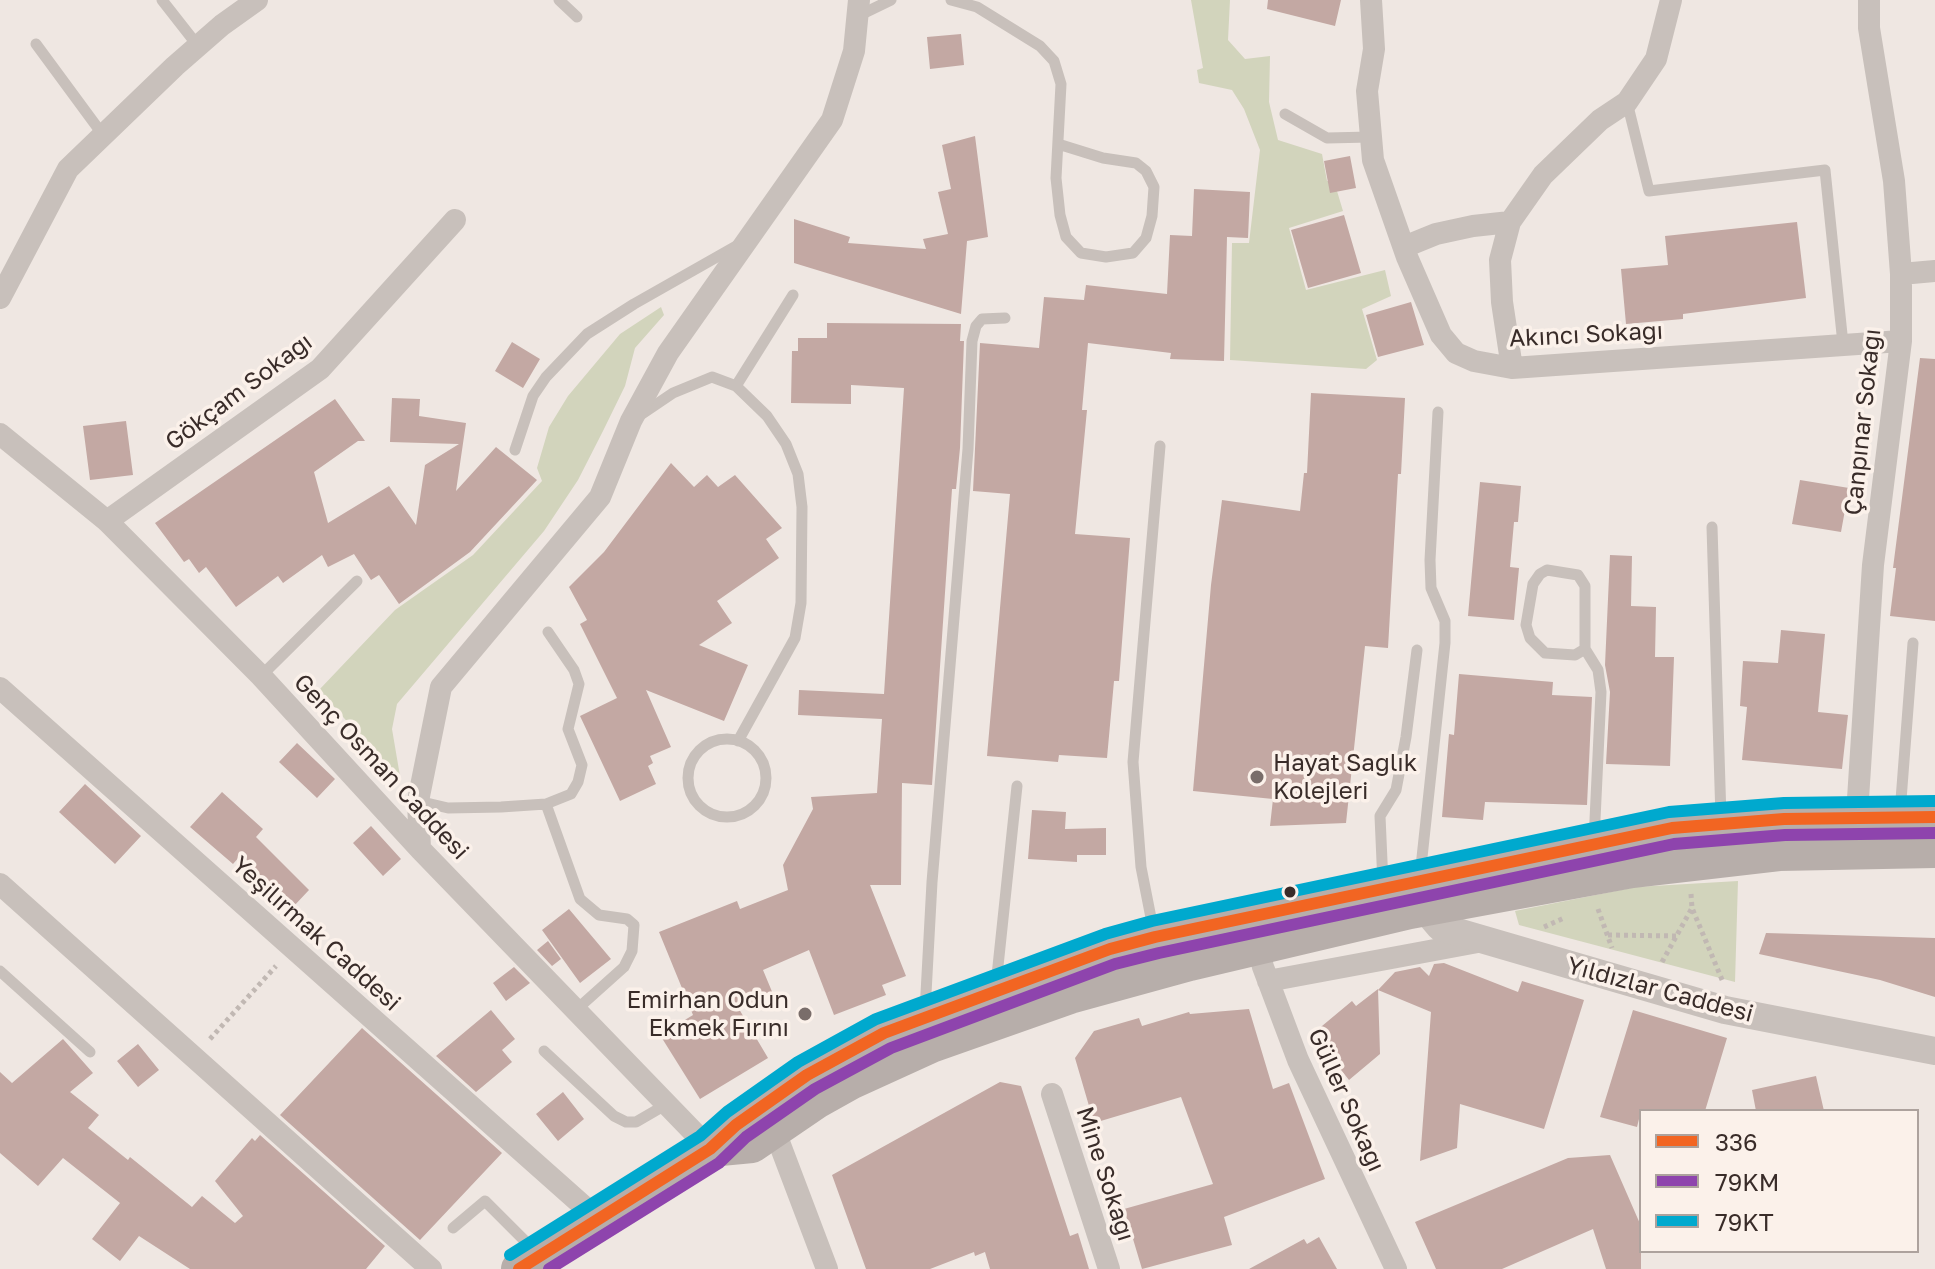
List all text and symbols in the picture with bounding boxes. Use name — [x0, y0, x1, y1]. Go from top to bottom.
street label: Akıncı Sokağı — [1508, 317, 1664, 353]
street label: Çanpınar Sokağı — [1839, 327, 1887, 517]
street label: Gökçam Sokağı — [160, 328, 318, 456]
street label: Genç Osman Caddesi — [288, 668, 474, 866]
place label: Hayat Sağlık Kolejleri — [1273, 749, 1417, 805]
marker: Hayat Sağlık Kolejleri — [1248, 768, 1266, 786]
street label: Yeşilırmak Caddesi — [226, 851, 406, 1017]
unlabelled marker — [1282, 884, 1298, 900]
street label: Yıldızlar Caddesi — [1564, 951, 1756, 1029]
place label: Emirhan Odun Ekmek Fırını — [626, 986, 789, 1042]
marker: Emirhan Odun Ekmek Fırını — [796, 1005, 814, 1023]
street label: Güller Sokağı — [1302, 1024, 1390, 1176]
street label: Mine Sokağı — [1070, 1103, 1140, 1245]
legend — [1639, 1109, 1919, 1253]
text: 336 — [1715, 1127, 1758, 1156]
text: 79KM — [1715, 1167, 1779, 1196]
text: 79KT — [1715, 1207, 1774, 1236]

